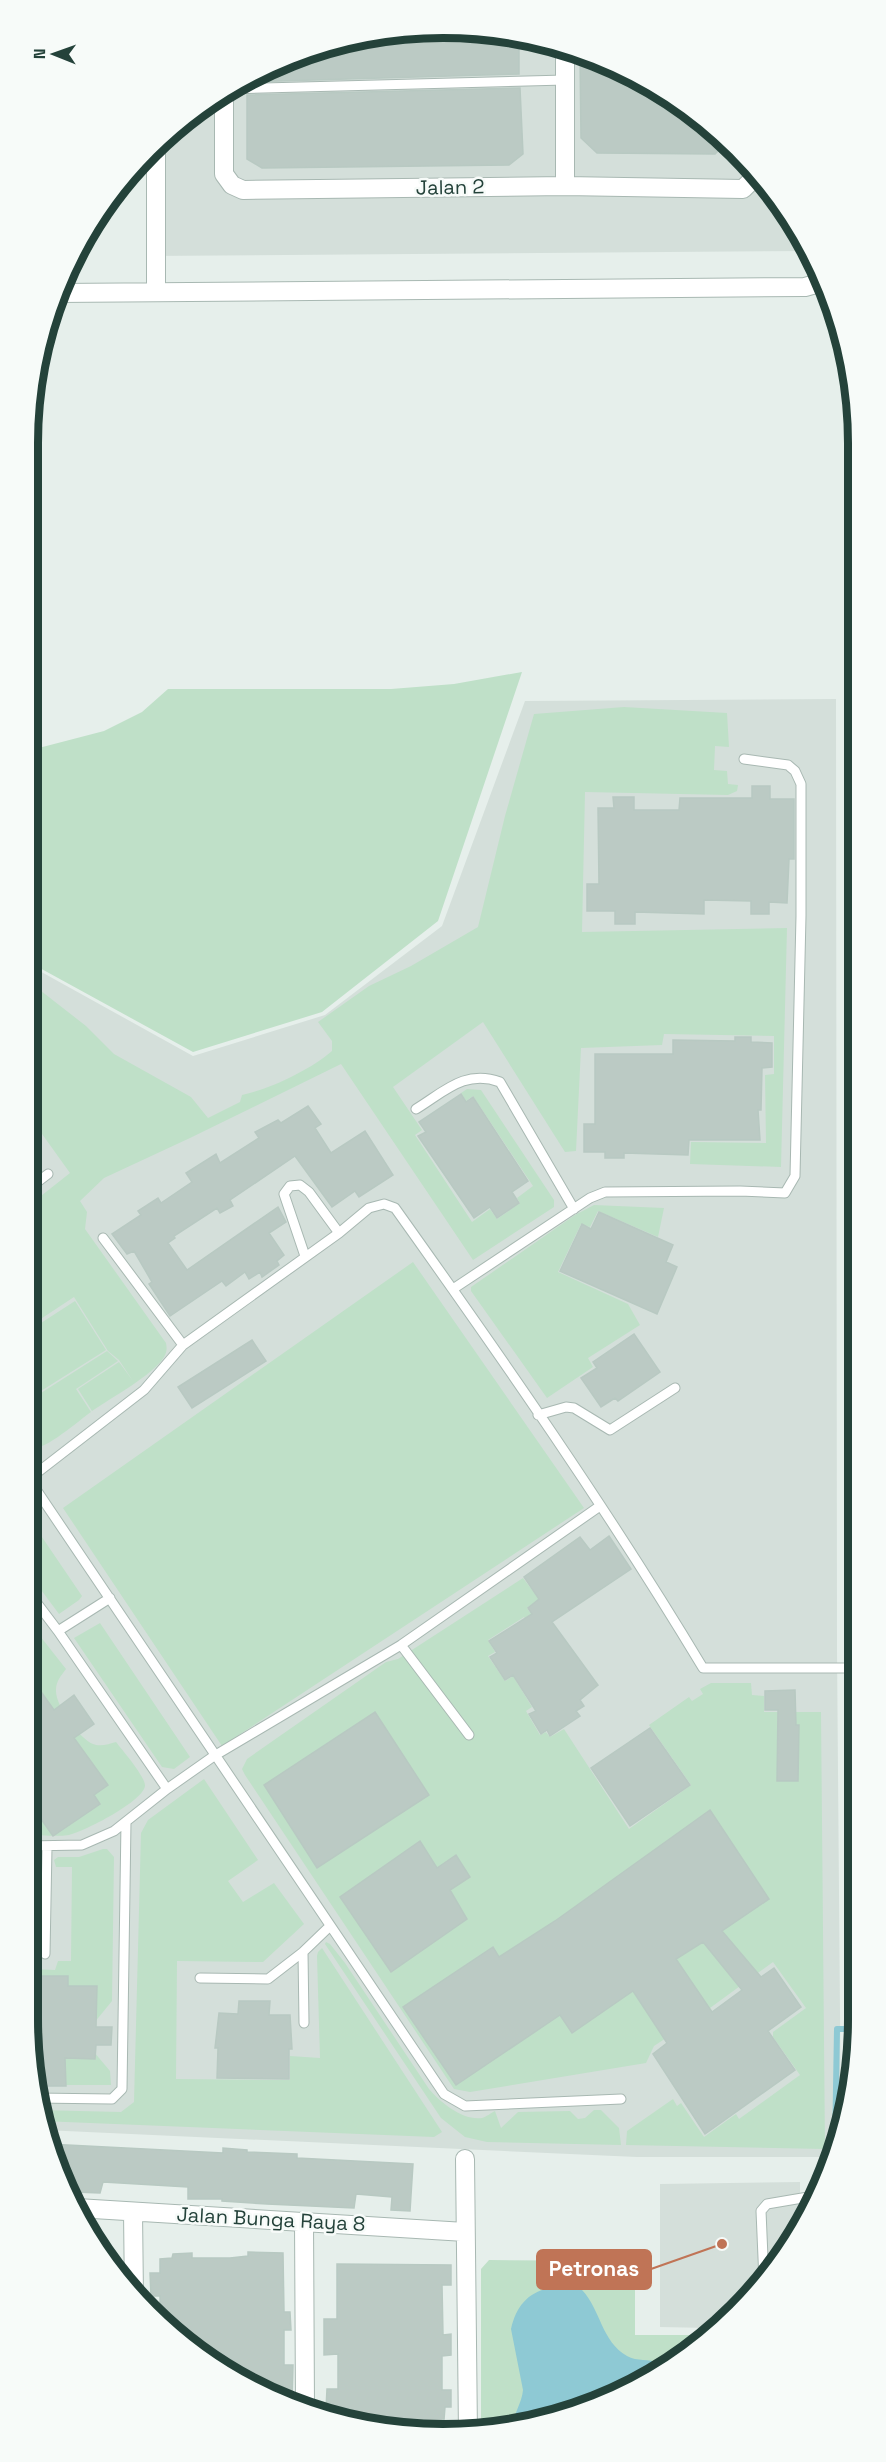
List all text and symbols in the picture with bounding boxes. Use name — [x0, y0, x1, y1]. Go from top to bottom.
north arrow — [24, 24, 84, 84]
text: N — [29, 48, 50, 59]
street label: Jalan 2 — [415, 173, 485, 201]
street label: Jalan Bunga Raya 8 — [176, 2201, 366, 2237]
callout: Petronas — [537, 2250, 651, 2289]
text: Petronas — [549, 2255, 639, 2282]

